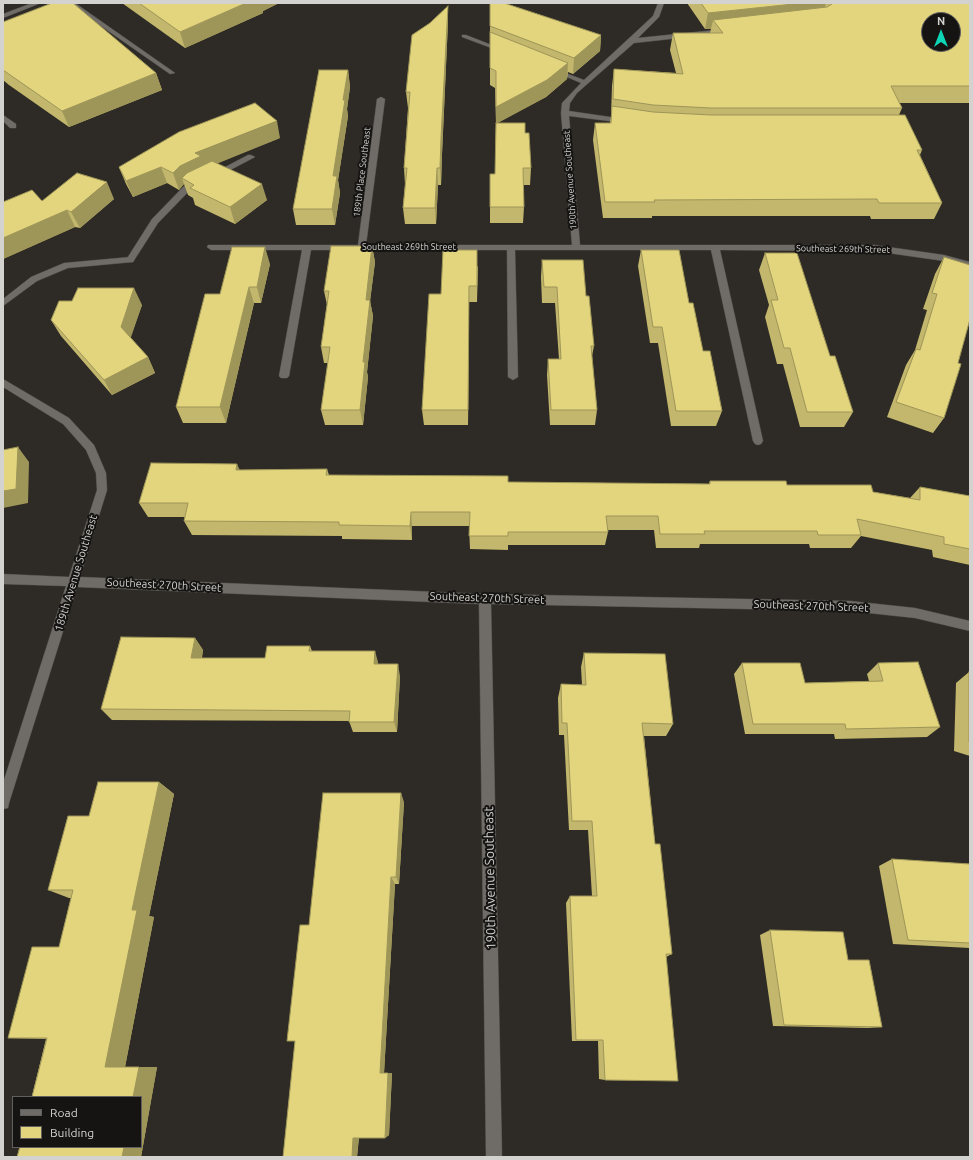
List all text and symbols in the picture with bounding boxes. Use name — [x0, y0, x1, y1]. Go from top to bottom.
north arrow — [921, 12, 961, 52]
text: N — [937, 15, 945, 27]
street label: 189th Place Southeast — [351, 126, 373, 218]
street label: 190th Avenue Southeast — [561, 130, 579, 230]
street label: Southeast 269th Street — [362, 242, 456, 252]
street label: Southeast 269th Street — [796, 243, 890, 255]
street label: 189th Avenue Southeast — [52, 513, 100, 633]
street label: Southeast 270th Street — [106, 575, 222, 595]
street label: Southeast 270th Street — [429, 589, 545, 607]
street label: Southeast 270th Street — [753, 597, 869, 615]
street label: 190th Avenue Southeast — [481, 806, 499, 950]
legend — [12, 1096, 142, 1148]
text: Road — [50, 1106, 78, 1119]
text: Building — [50, 1126, 94, 1139]

